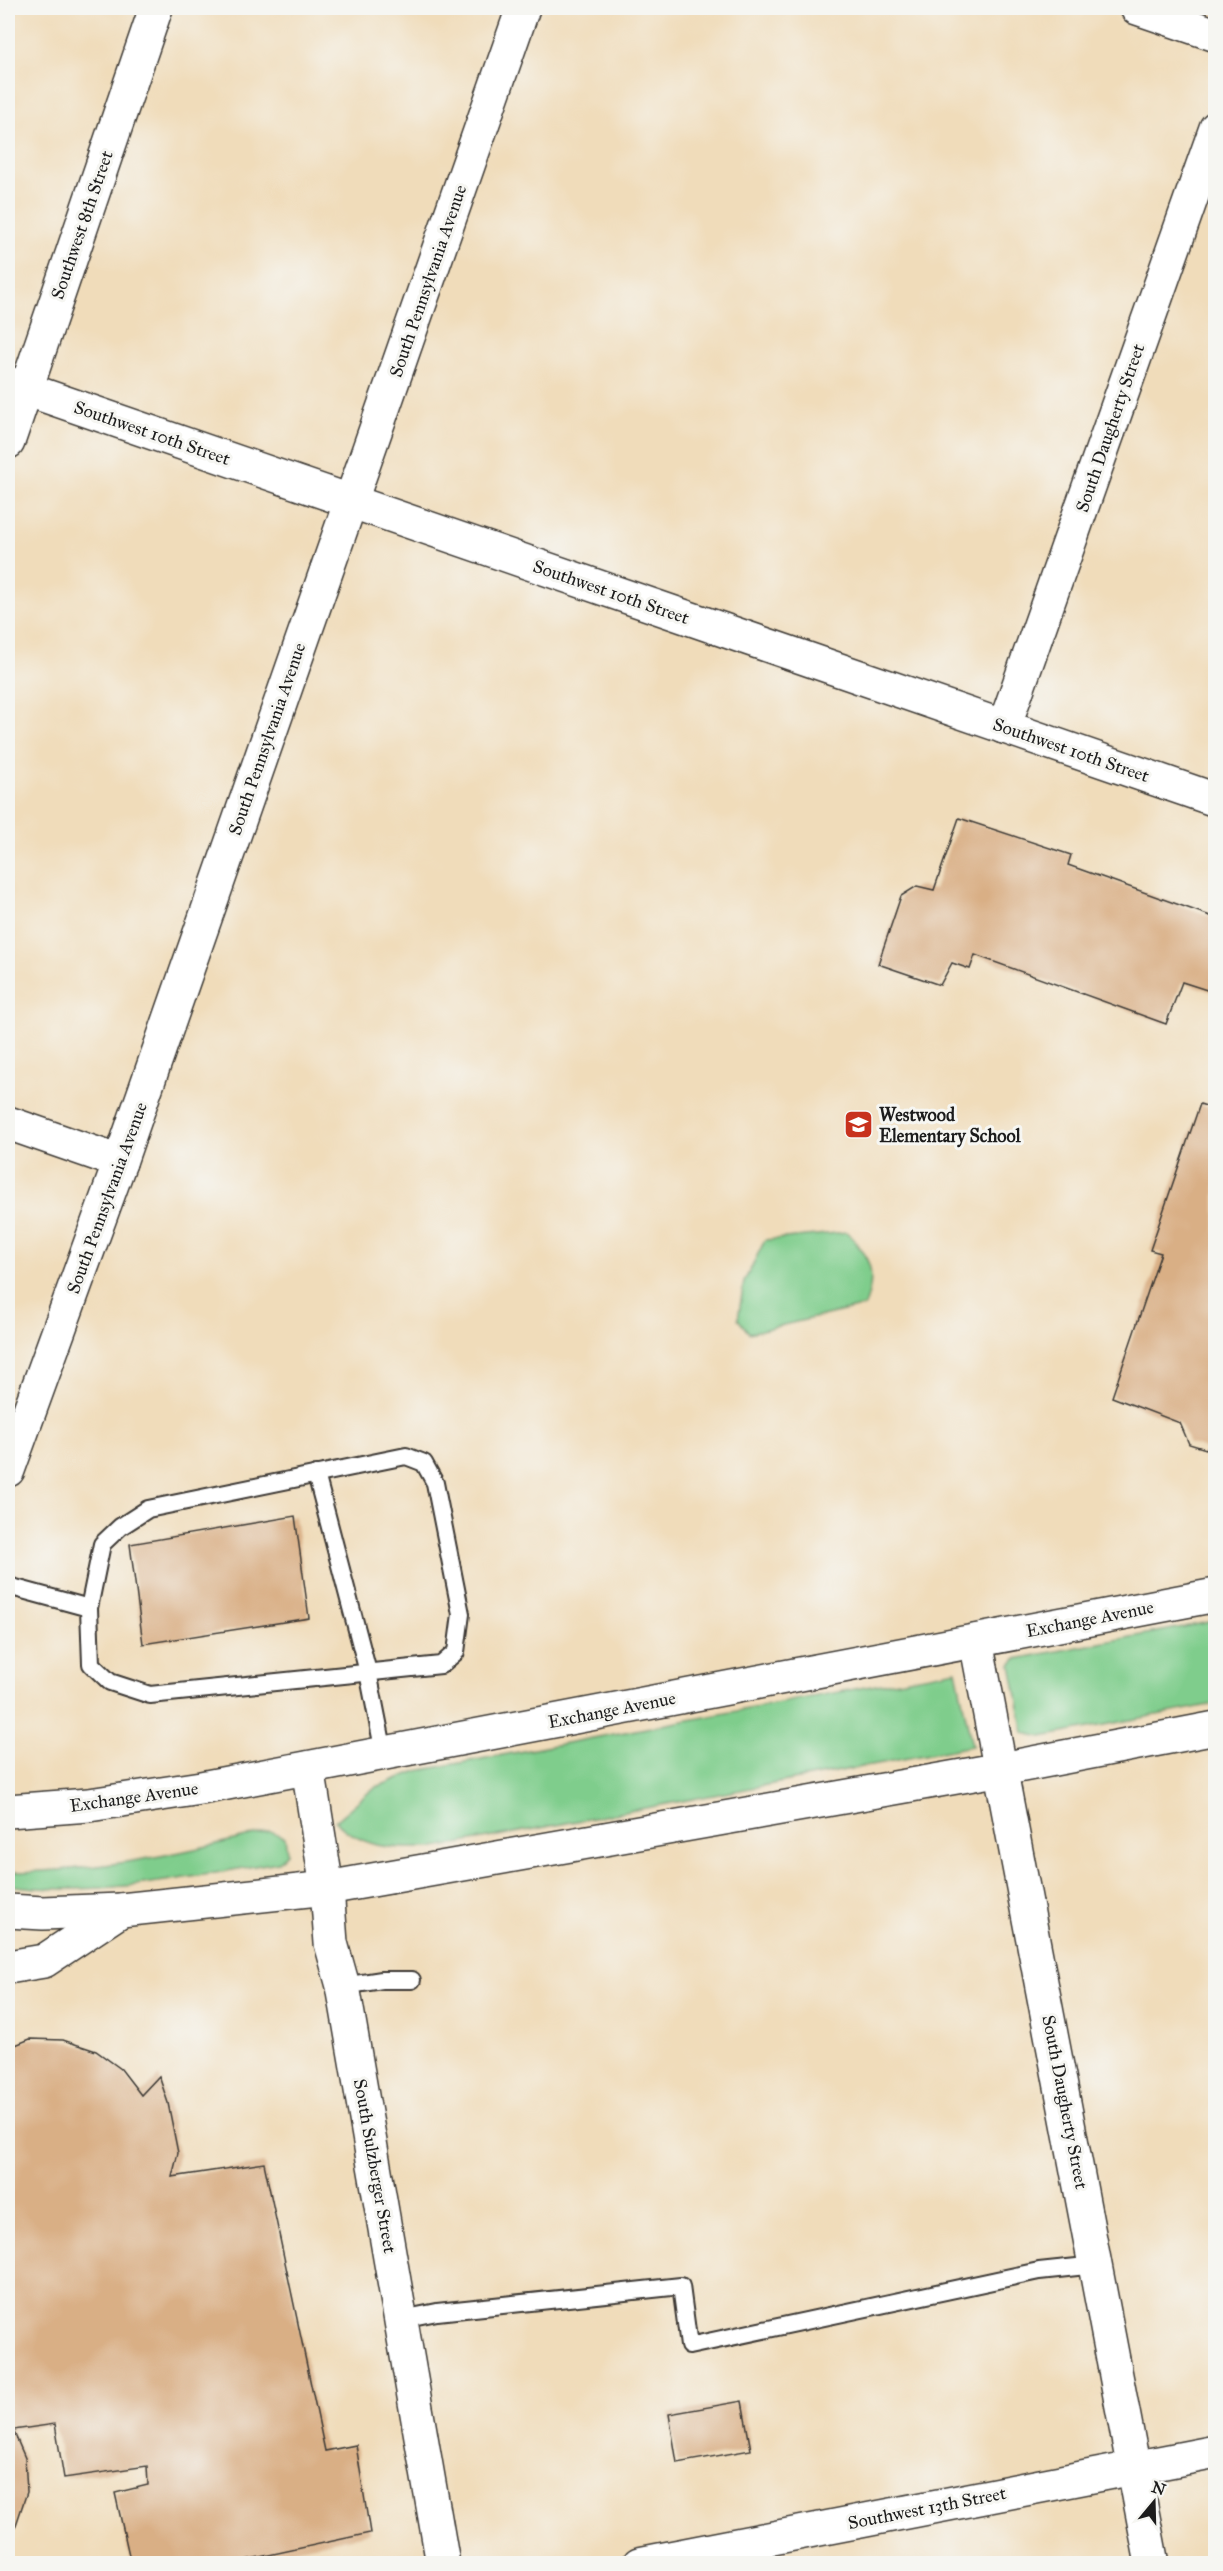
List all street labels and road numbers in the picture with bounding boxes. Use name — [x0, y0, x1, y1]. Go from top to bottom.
street label: Southwest 8th Street — [46, 147, 118, 302]
street label: South Pennsylvania Avenue — [385, 182, 471, 380]
street label: South Daugherty Street — [1071, 340, 1150, 515]
street label: Southwest 10th Street — [71, 396, 234, 470]
street label: Southwest 10th Street — [530, 555, 693, 629]
street label: South Pennsylvania Avenue — [224, 640, 310, 838]
street label: Southwest 10th Street — [990, 713, 1153, 787]
street label: South Pennsylvania Avenue — [62, 1099, 152, 1297]
street label: Exchange Avenue — [1024, 1596, 1156, 1643]
street label: Exchange Avenue — [546, 1687, 678, 1734]
street label: Exchange Avenue — [68, 1777, 200, 1818]
street label: South Daugherty Street — [1036, 2013, 1093, 2192]
street label: South Sulzberger Street — [348, 2077, 401, 2256]
street label: Southwest 13th Street — [846, 2482, 1009, 2534]

